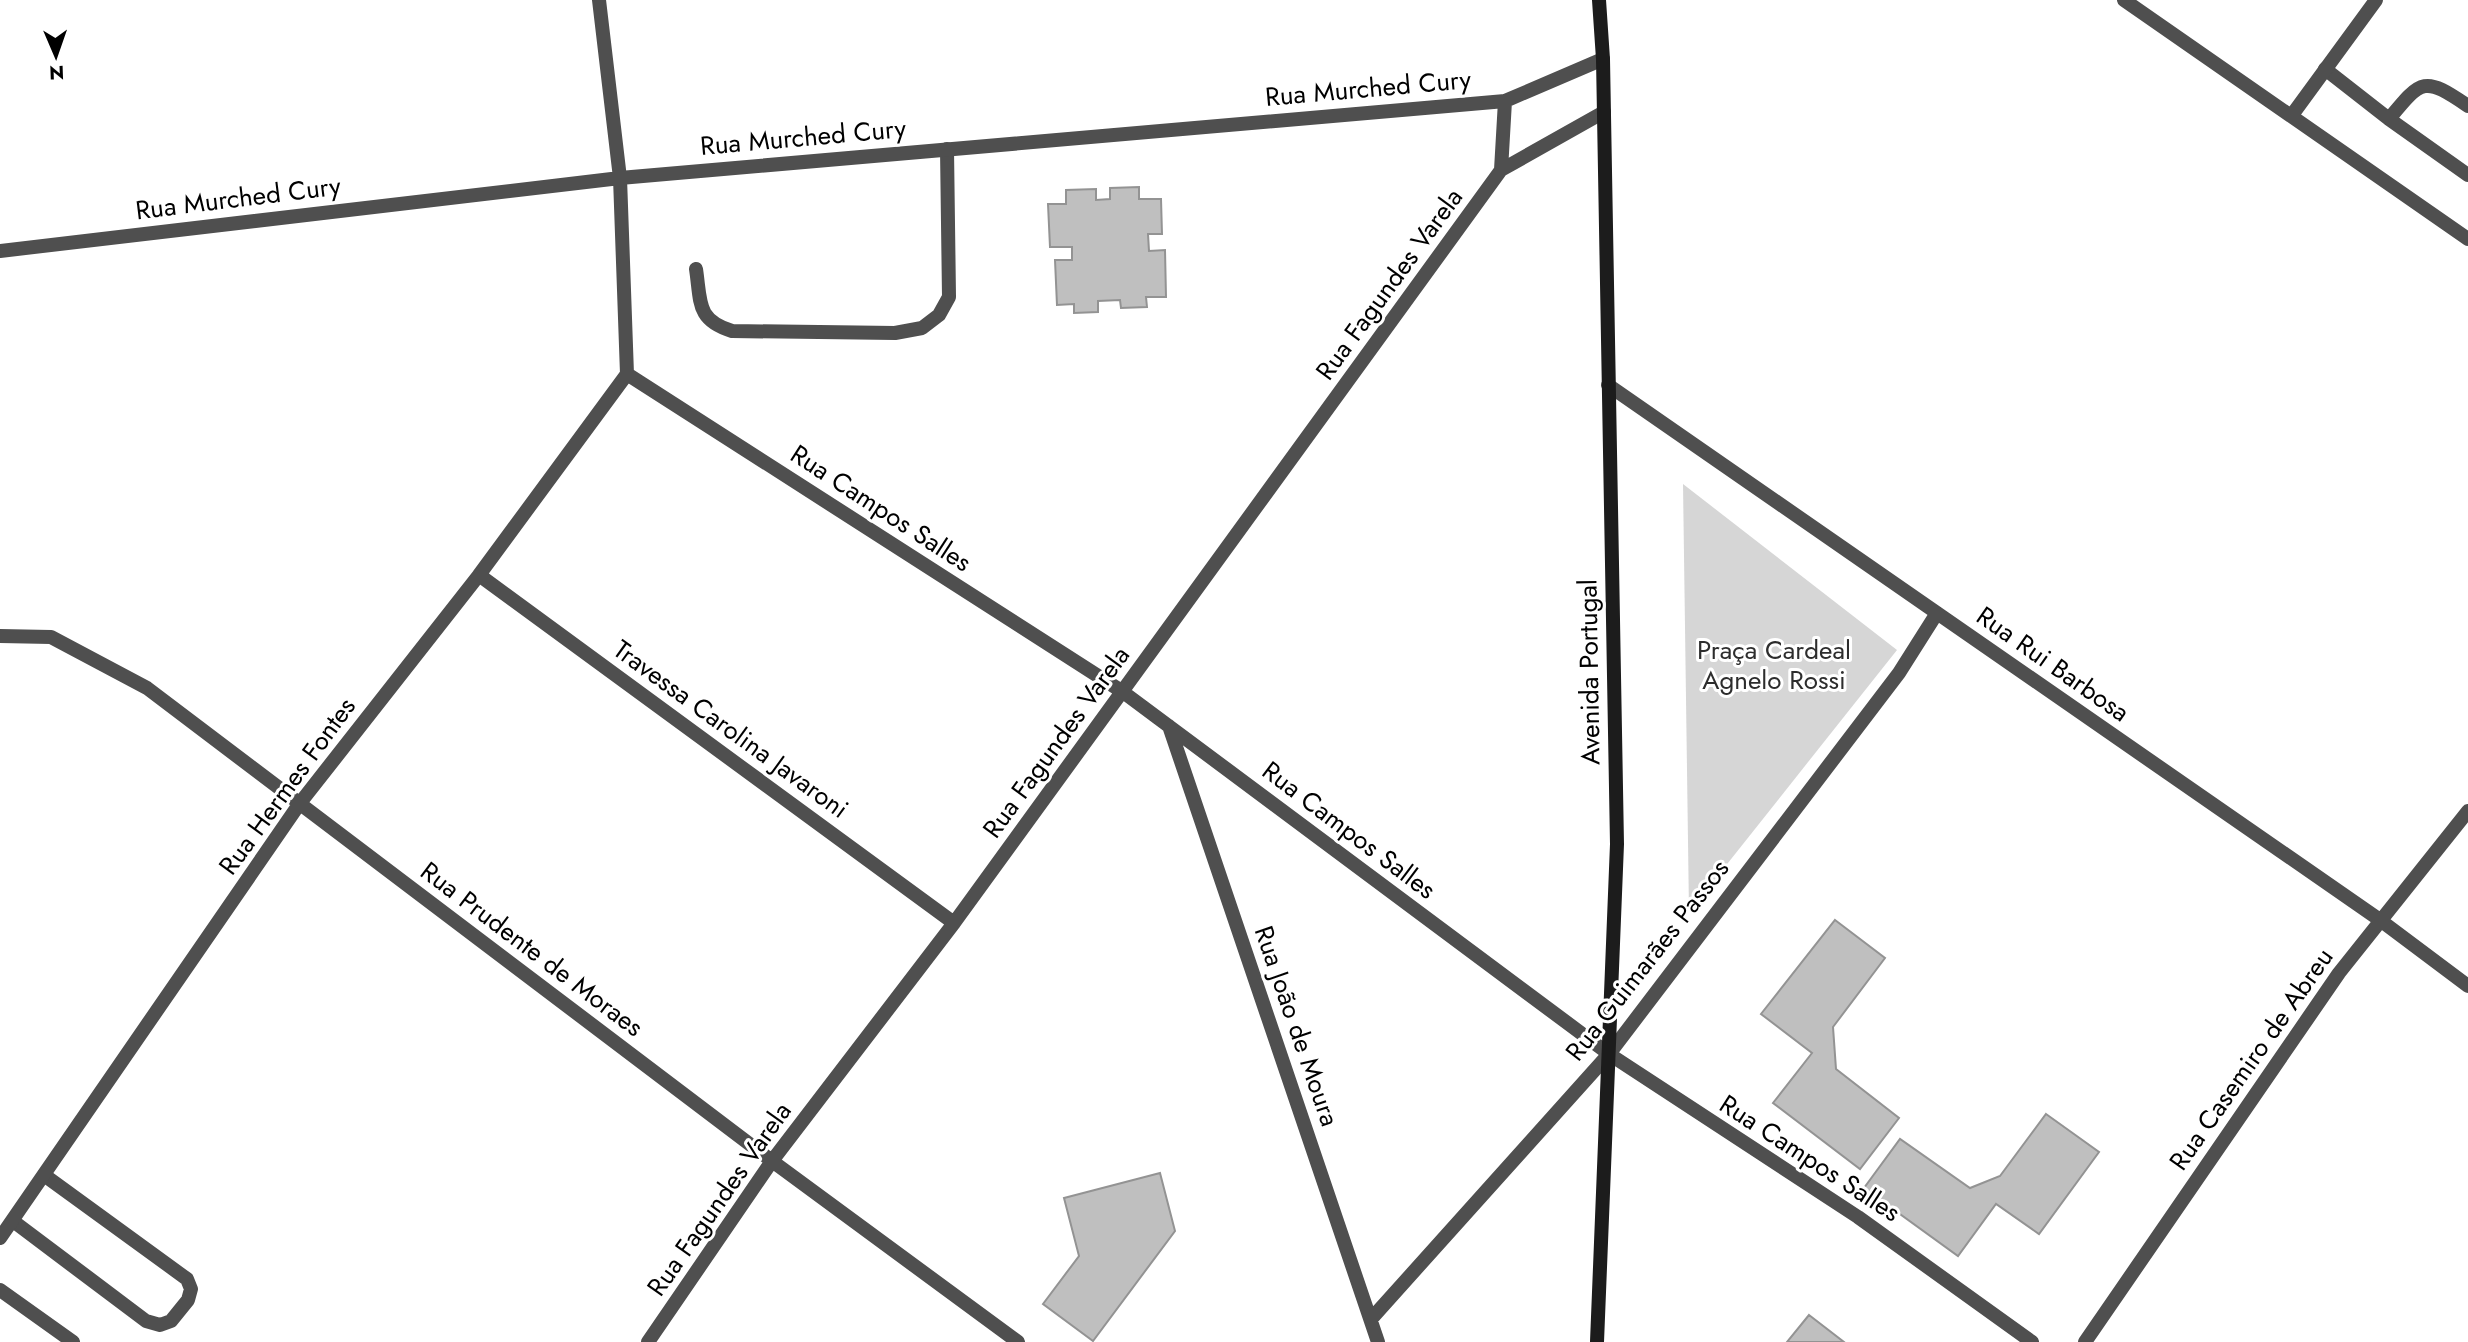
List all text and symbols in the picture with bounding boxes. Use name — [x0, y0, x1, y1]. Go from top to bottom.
north arrow — [21, 21, 91, 91]
text: N — [49, 59, 65, 86]
street label: Rua Murched Cury — [1264, 60, 1473, 116]
street label: Rua Murched Cury — [699, 109, 908, 165]
street label: Rua Murched Cury — [133, 166, 343, 229]
street label: Rua Fagundes Varela — [1306, 180, 1472, 388]
street label: Rua Campos Salles — [783, 435, 979, 581]
street label: Avenida Portugal — [1568, 579, 1610, 765]
street label: Rua Rui Barbosa — [1969, 597, 2137, 731]
street label: Travessa Carolina Javaroni — [606, 631, 856, 827]
park label: Praça Cardeal Agnelo Rossi — [1697, 631, 1851, 699]
street label: Rua Fagundes Varela — [973, 638, 1139, 846]
street label: Rua Hermes Fontes — [209, 689, 365, 883]
street label: Rua Campos Salles — [1254, 752, 1444, 908]
street label: Rua Guimarães Passos — [1556, 851, 1738, 1069]
street label: Rua Prudente de Moraes — [412, 852, 652, 1046]
street label: Rua João de Moura — [1245, 921, 1349, 1131]
street label: Rua Casemiro de Abreu — [2160, 940, 2342, 1178]
street label: Rua Campos Salles — [1712, 1085, 1908, 1231]
street label: Rua Fagundes Varela — [638, 1094, 800, 1304]

